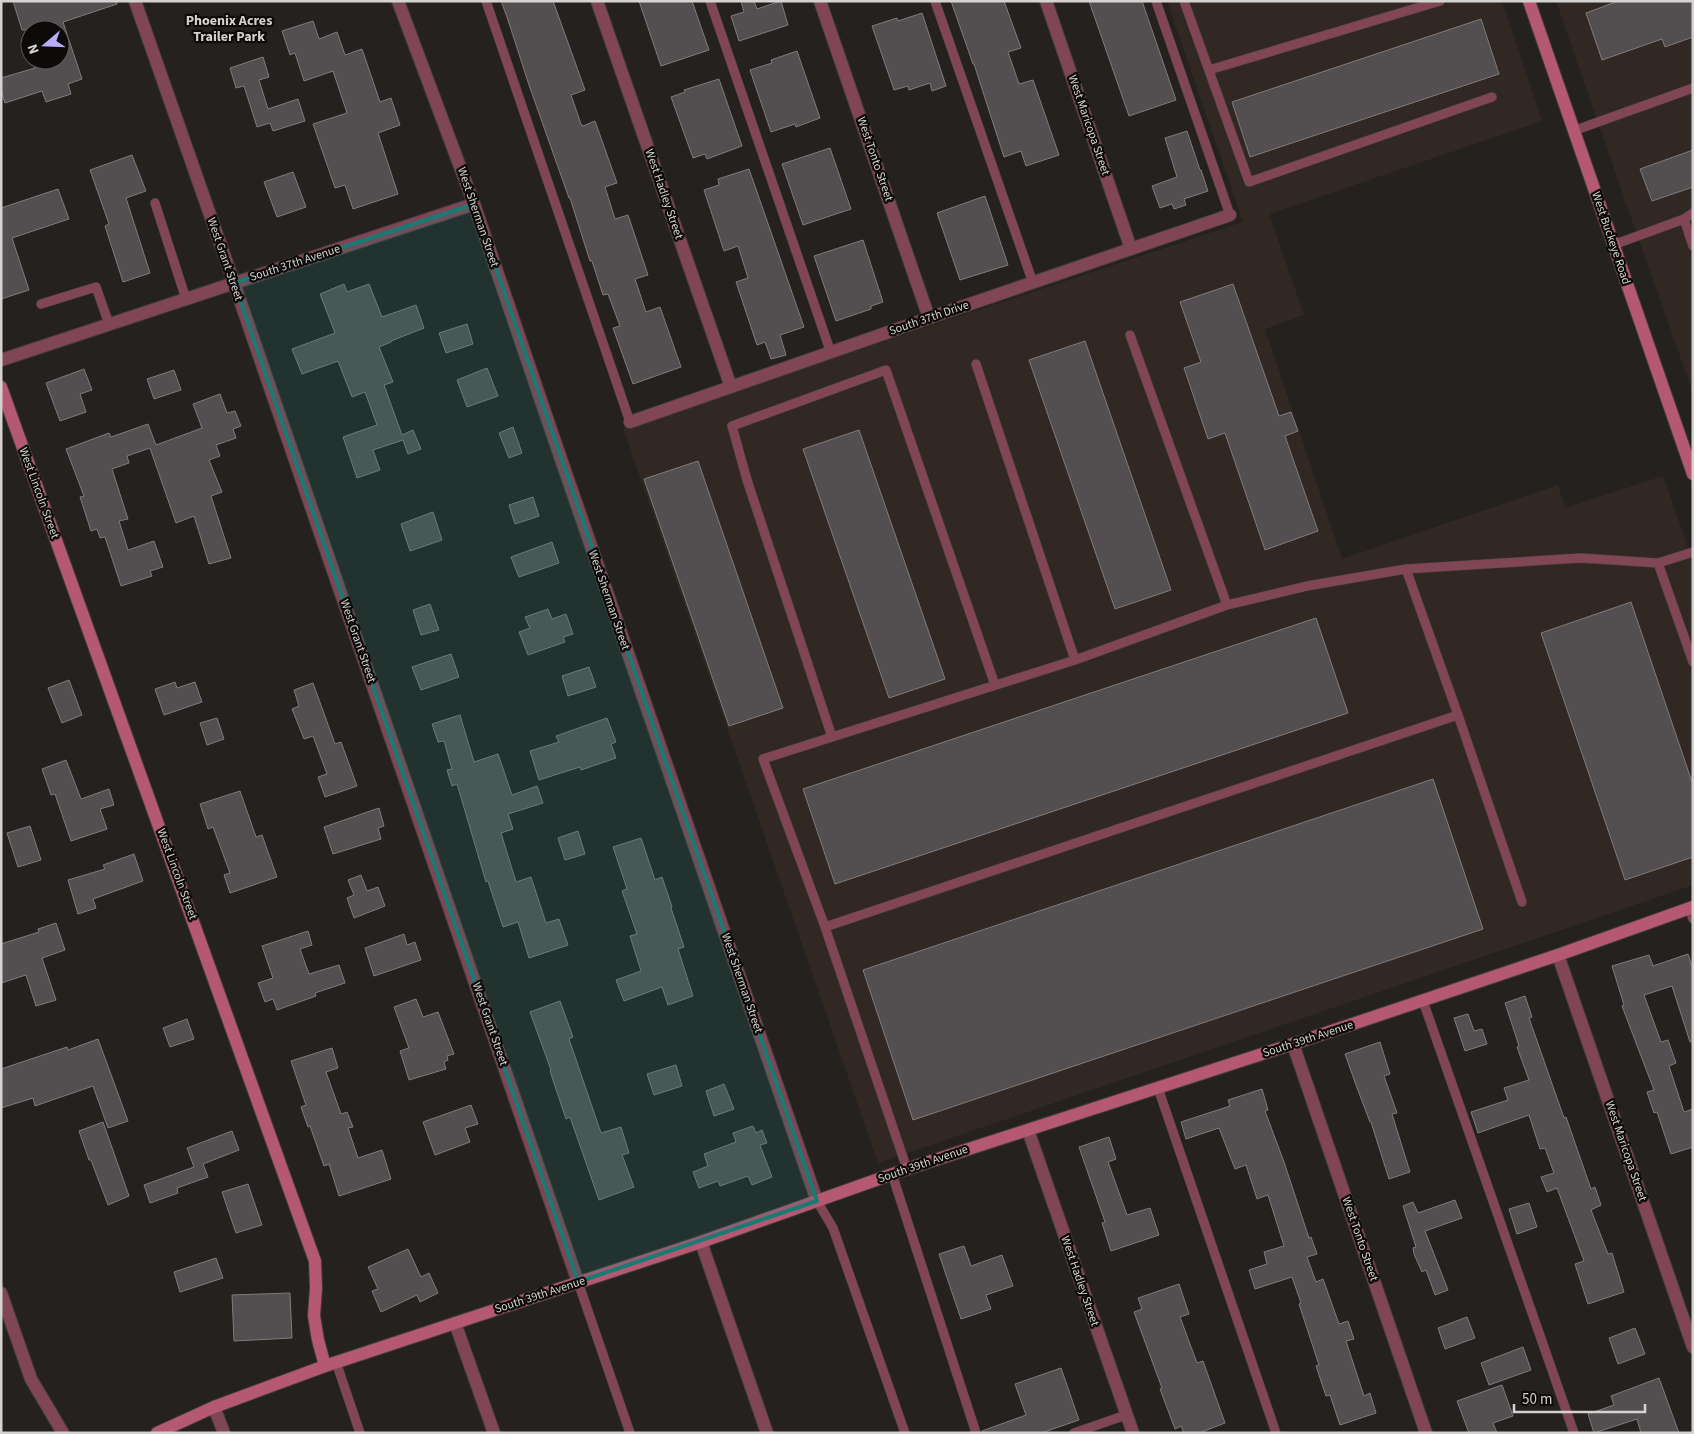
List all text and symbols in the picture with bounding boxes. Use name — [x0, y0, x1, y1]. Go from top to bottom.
district label: Phoenix Acres Trailer Park — [186, 11, 272, 47]
north arrow — [20, 20, 70, 70]
text: N — [23, 41, 45, 57]
street label: West Maricopa Street — [1064, 72, 1114, 178]
street label: West Tonto Street — [853, 115, 897, 203]
street label: West Hadley Street — [641, 147, 687, 241]
street label: West Sherman Street — [453, 165, 503, 269]
street label: West Buckeye Road — [1587, 189, 1635, 287]
street label: West Grant Street — [203, 215, 247, 303]
street label: South 37th Avenue — [248, 240, 343, 286]
street label: South 37th Drive — [887, 296, 971, 340]
street label: West Lincoln Street — [15, 445, 63, 541]
street label: West Sherman Street — [584, 548, 634, 652]
street label: West Grant Street — [336, 597, 380, 685]
street label: West Lincoln Street — [153, 826, 201, 922]
street label: West Sherman Street — [717, 931, 767, 1035]
street label: West Grant Street — [468, 980, 512, 1068]
street label: South 39th Avenue — [1261, 1016, 1356, 1062]
street label: West Maricopa Street — [1601, 1098, 1651, 1204]
street label: South 39th Avenue — [876, 1141, 970, 1187]
street label: West Tonto Street — [1338, 1195, 1382, 1283]
street label: West Hadley Street — [1057, 1234, 1103, 1328]
street label: South 39th Avenue — [493, 1272, 588, 1318]
scale bar — [1514, 1382, 1645, 1414]
text: 50 m — [1522, 1389, 1552, 1410]

